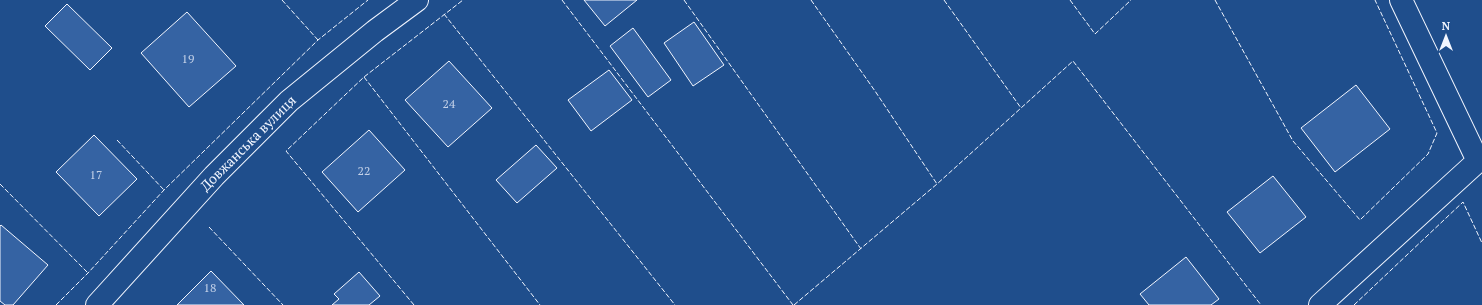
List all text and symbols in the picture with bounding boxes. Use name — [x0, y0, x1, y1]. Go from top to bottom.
north arrow — [1426, 16, 1466, 56]
text: N — [1442, 19, 1451, 33]
house number: 19 — [182, 51, 194, 66]
street label: Довжанська вулиця — [196, 91, 300, 195]
house number: 24 — [443, 96, 456, 111]
house number: 22 — [358, 163, 370, 178]
house number: 17 — [90, 167, 102, 182]
house number: 18 — [204, 280, 216, 295]

